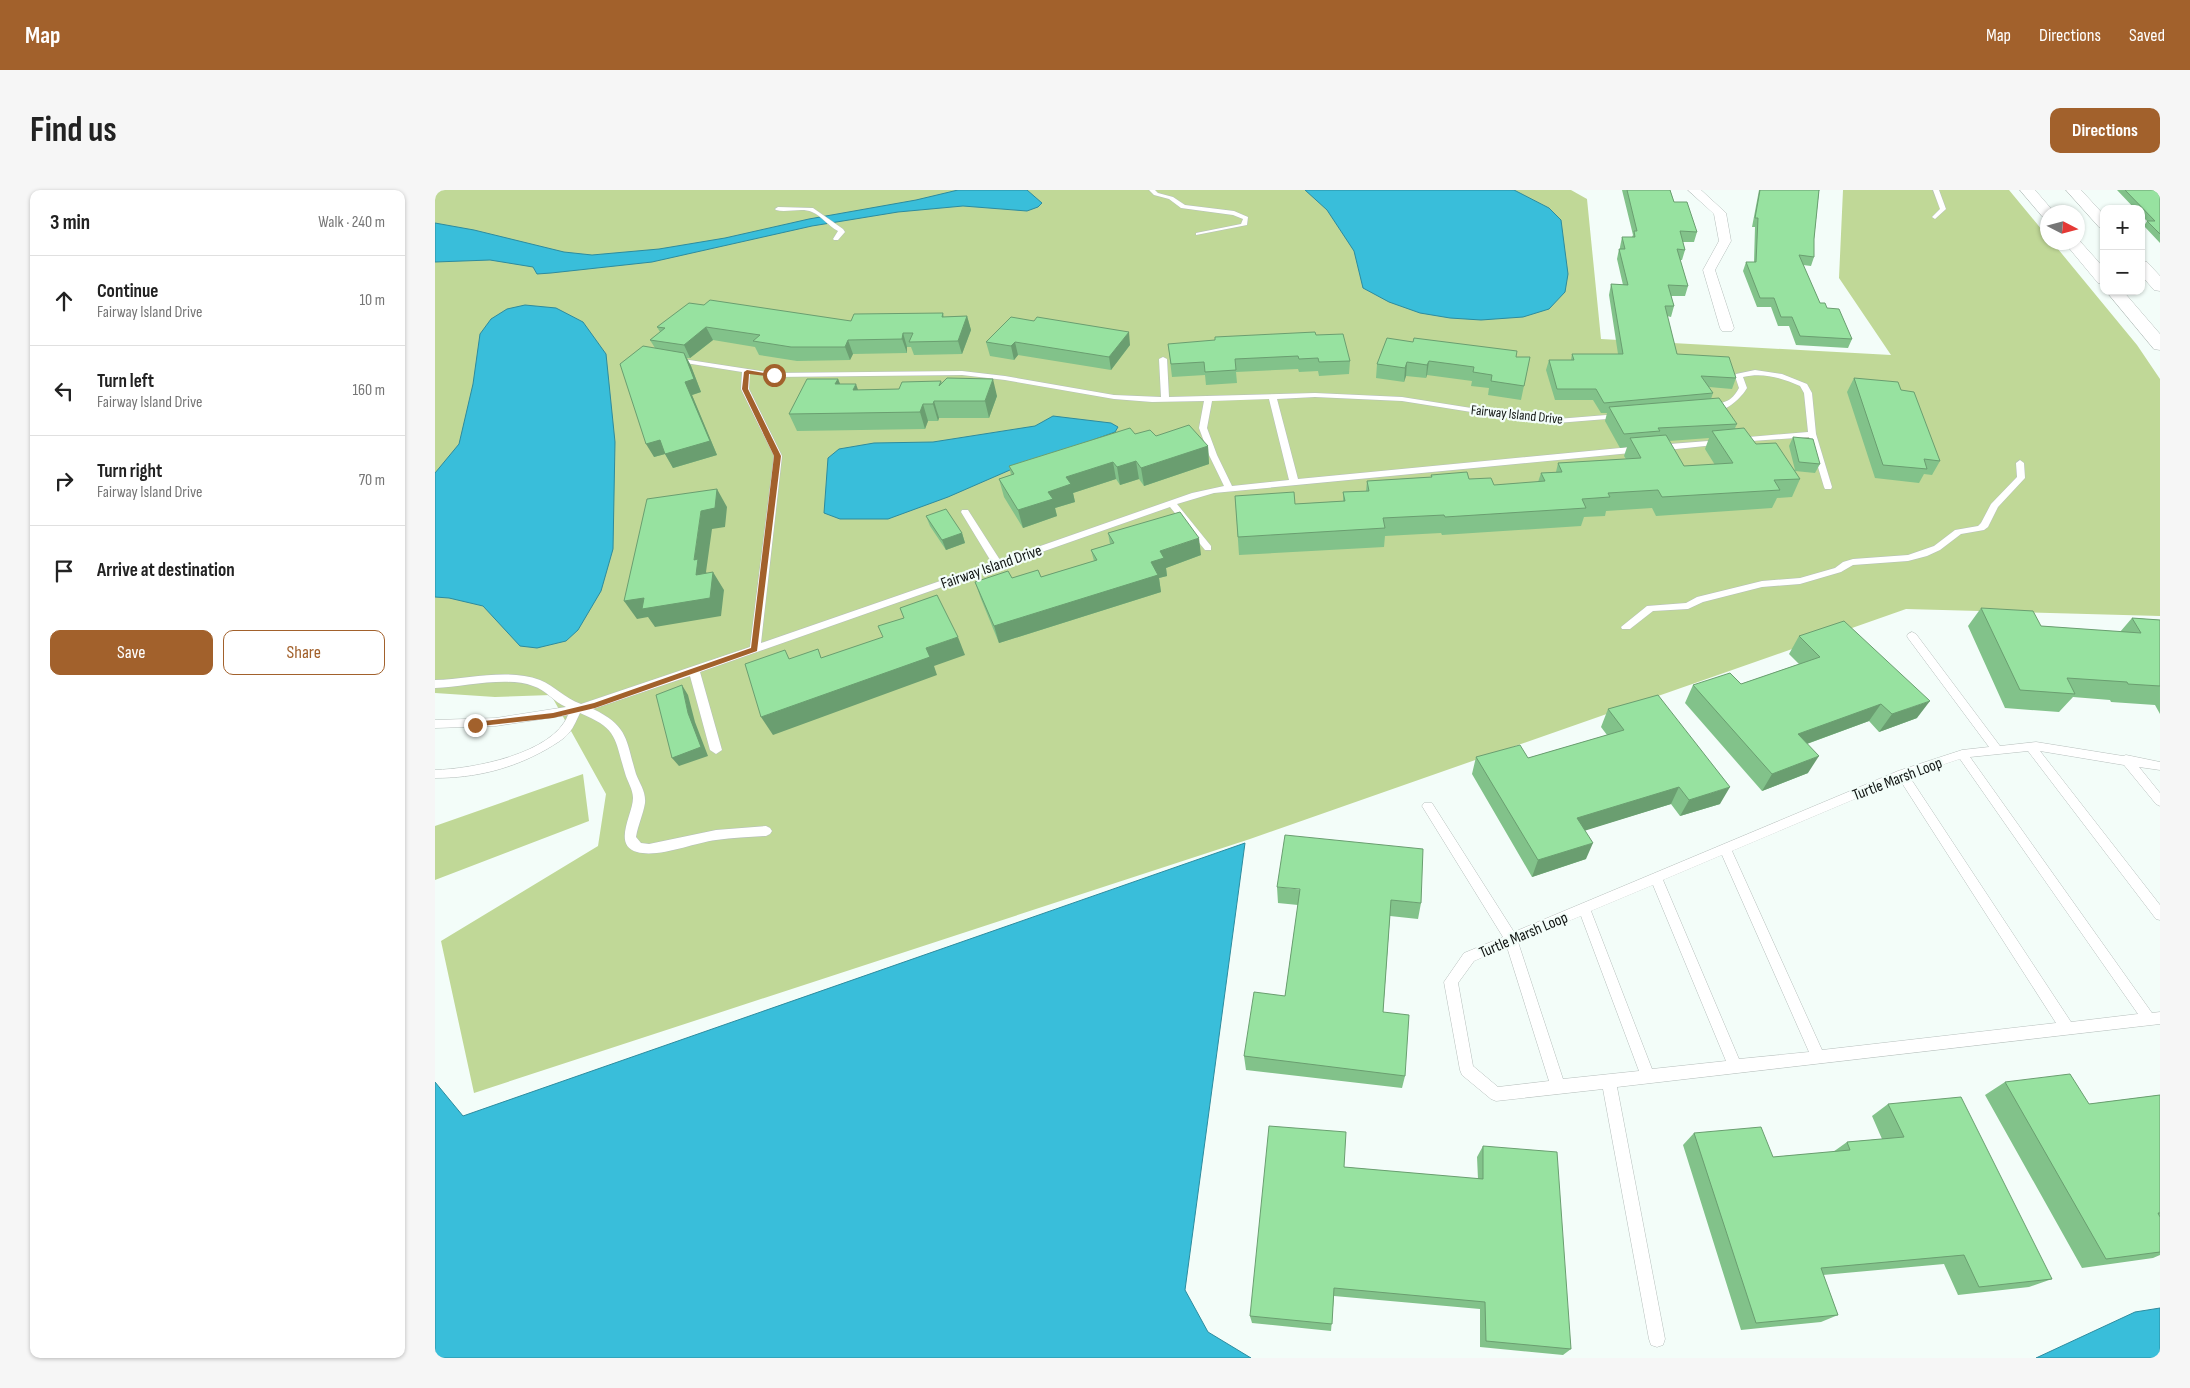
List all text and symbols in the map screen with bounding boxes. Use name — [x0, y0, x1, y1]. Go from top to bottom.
text: Map — [25, 21, 60, 50]
text: Map — [1986, 25, 2011, 46]
text: Directions — [2039, 25, 2101, 46]
text: Saved — [2129, 25, 2165, 46]
button: Directions — [2050, 108, 2160, 153]
text: Find us — [30, 109, 117, 152]
north arrow — [2040, 205, 2085, 250]
map controls — [2100, 205, 2145, 295]
button: + — [2100, 205, 2145, 250]
text: 3 min — [50, 210, 90, 235]
text: Walk · 240 m — [318, 213, 385, 232]
button: − — [2100, 250, 2145, 295]
text: Continue — [97, 280, 158, 303]
icon: ahead — [50, 287, 78, 315]
text: 10 m — [359, 291, 385, 310]
text: Fairway Island Drive — [97, 303, 202, 322]
route start — [763, 364, 786, 387]
text: Turn left — [97, 370, 154, 393]
icon: left — [50, 377, 78, 405]
text: 160 m — [352, 381, 385, 400]
text: Fairway Island Drive — [97, 393, 202, 412]
street label: Fairway Island Drive — [1470, 401, 1564, 428]
text: Turn right — [97, 460, 162, 483]
icon: right — [50, 467, 78, 495]
text: 70 m — [359, 471, 385, 490]
text: Fairway Island Drive — [97, 483, 202, 502]
street label: Fairway Island Drive — [939, 541, 1044, 594]
icon: arrive — [50, 557, 78, 585]
text: Arrive at destination — [97, 559, 235, 582]
button: Save — [50, 630, 213, 675]
button: Share — [223, 630, 385, 675]
route end — [464, 714, 487, 737]
street label: Turtle Marsh Loop — [1850, 754, 1945, 805]
street label: Turtle Marsh Loop — [1476, 908, 1571, 963]

